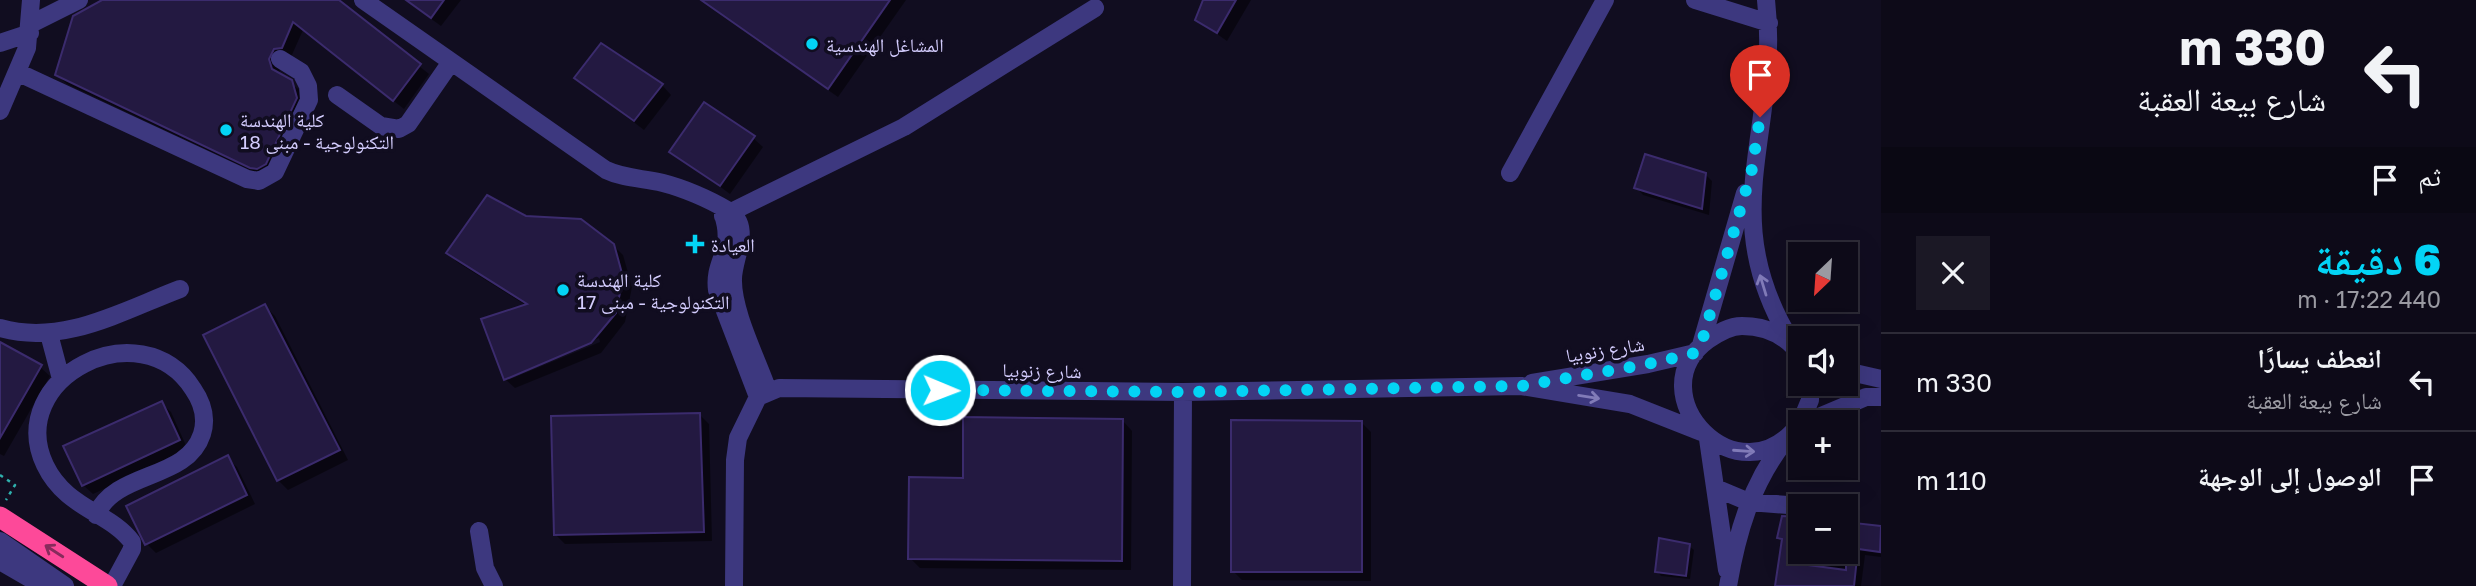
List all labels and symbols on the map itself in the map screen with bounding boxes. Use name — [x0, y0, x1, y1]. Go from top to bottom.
place label: المشاغل الهندسية — [826, 33, 944, 57]
marker: المشاغل الهندسية — [804, 36, 820, 52]
pin — [1730, 45, 1790, 117]
place label: كلية الهندسة التكنولوجية - مبنى 18 — [240, 108, 394, 154]
marker: كلية الهندسة التكنولوجية - مبنى 18 — [218, 122, 234, 138]
place label: العيادة — [711, 233, 755, 256]
marker: العيادة — [685, 234, 705, 254]
north arrow — [1788, 242, 1858, 312]
place label: كلية الهندسة التكنولوجية - مبنى 17 — [577, 268, 730, 314]
one-way arrow — [1756, 275, 1769, 297]
marker: كلية الهندسة التكنولوجية - مبنى 17 — [555, 282, 571, 298]
street label: شارع زنوبيا — [1564, 331, 1646, 368]
position arrow — [903, 353, 977, 427]
street label: شارع زنوبيا — [1002, 358, 1082, 383]
one-way arrow — [1577, 391, 1600, 404]
one-way arrow — [1732, 445, 1755, 458]
one-way arrow — [44, 544, 64, 558]

